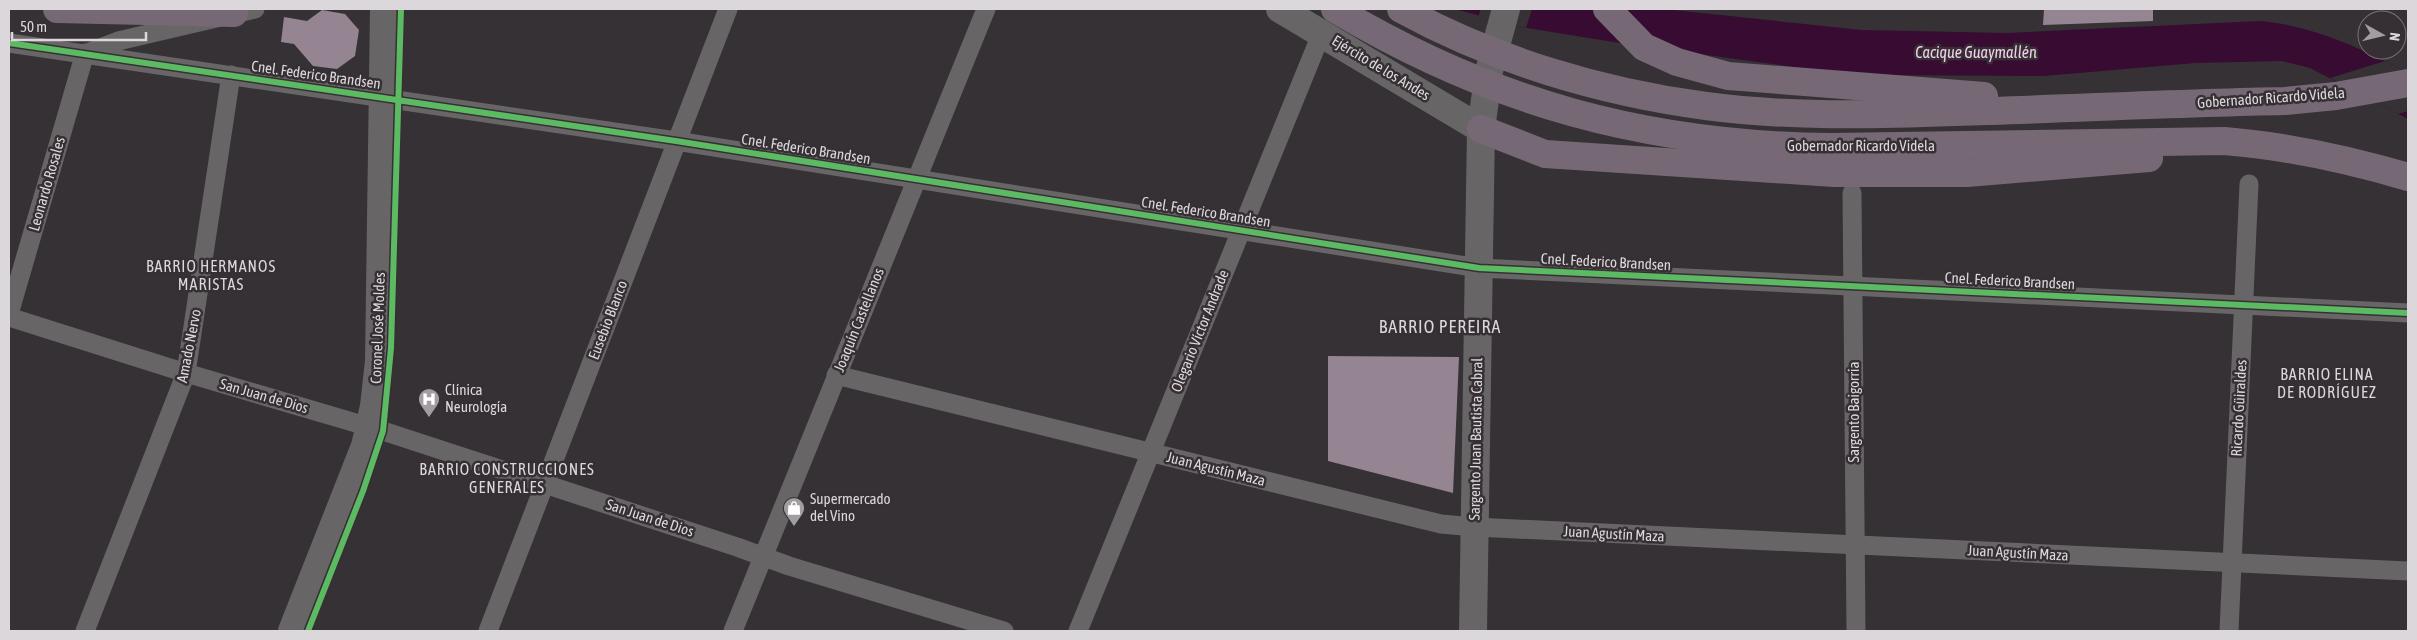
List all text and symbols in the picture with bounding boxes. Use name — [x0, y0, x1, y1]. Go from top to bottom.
scale bar — [12, 10, 146, 42]
north arrow — [2357, 10, 2407, 60]
text: 50 m — [20, 18, 47, 35]
street label: Ejército de los Andes — [1329, 32, 1433, 104]
text: N — [2386, 32, 2403, 42]
water label: Cacique Guaymallén — [1915, 43, 2037, 62]
street label: Cnel. Federico Brandsen — [250, 57, 382, 92]
street label: Gobernador Ricardo Videla — [2197, 84, 2345, 111]
street label: Cnel. Federico Brandsen — [740, 130, 872, 167]
street label: Leonardo Rosales — [25, 135, 68, 233]
street label: Gobernador Ricardo Videla — [1787, 137, 1935, 154]
street label: Cnel. Federico Brandsen — [1140, 193, 1272, 230]
street label: Cnel. Federico Brandsen — [1540, 250, 1672, 273]
district label: BARRIO HERMANOS MARISTAS — [146, 257, 276, 293]
street label: Joaquín Castellanos — [830, 265, 887, 374]
street label: Olegario Víctor Andrade — [1167, 267, 1232, 394]
street label: Cnel. Federico Brandsen — [1944, 269, 2076, 292]
street label: Coronel José Moldes — [367, 272, 388, 384]
street label: Eusebio Blanco — [585, 278, 630, 362]
street label: Amado Nervo — [173, 308, 204, 384]
district label: BARRIO PEREIRA — [1379, 316, 1501, 337]
street label: Sargento Juan Bautista Cabral — [1466, 357, 1485, 521]
street label: Ricardo Güiraldes — [2227, 359, 2250, 457]
street label: Sargento Baigorria — [1845, 362, 1862, 462]
district label: BARRIO ELINA DE RODRÍGUEZ — [2277, 365, 2377, 401]
street label: San Juan de Dios — [218, 375, 310, 416]
place label: Clínica Neurología — [445, 381, 507, 415]
hospital icon: Clínica Neurología — [417, 387, 441, 418]
street label: Juan Agustín Maza — [1165, 448, 1267, 489]
district label: BARRIO CONSTRUCCIONES GENERALES — [419, 460, 595, 496]
place label: Supermercado del Vino — [810, 490, 891, 524]
street label: San Juan de Dios — [604, 495, 696, 540]
shop icon: Supermercado del Vino — [782, 496, 806, 527]
street label: Juan Agustín Maza — [1563, 522, 1665, 545]
street label: Juan Agustín Maza — [1967, 541, 2069, 564]

